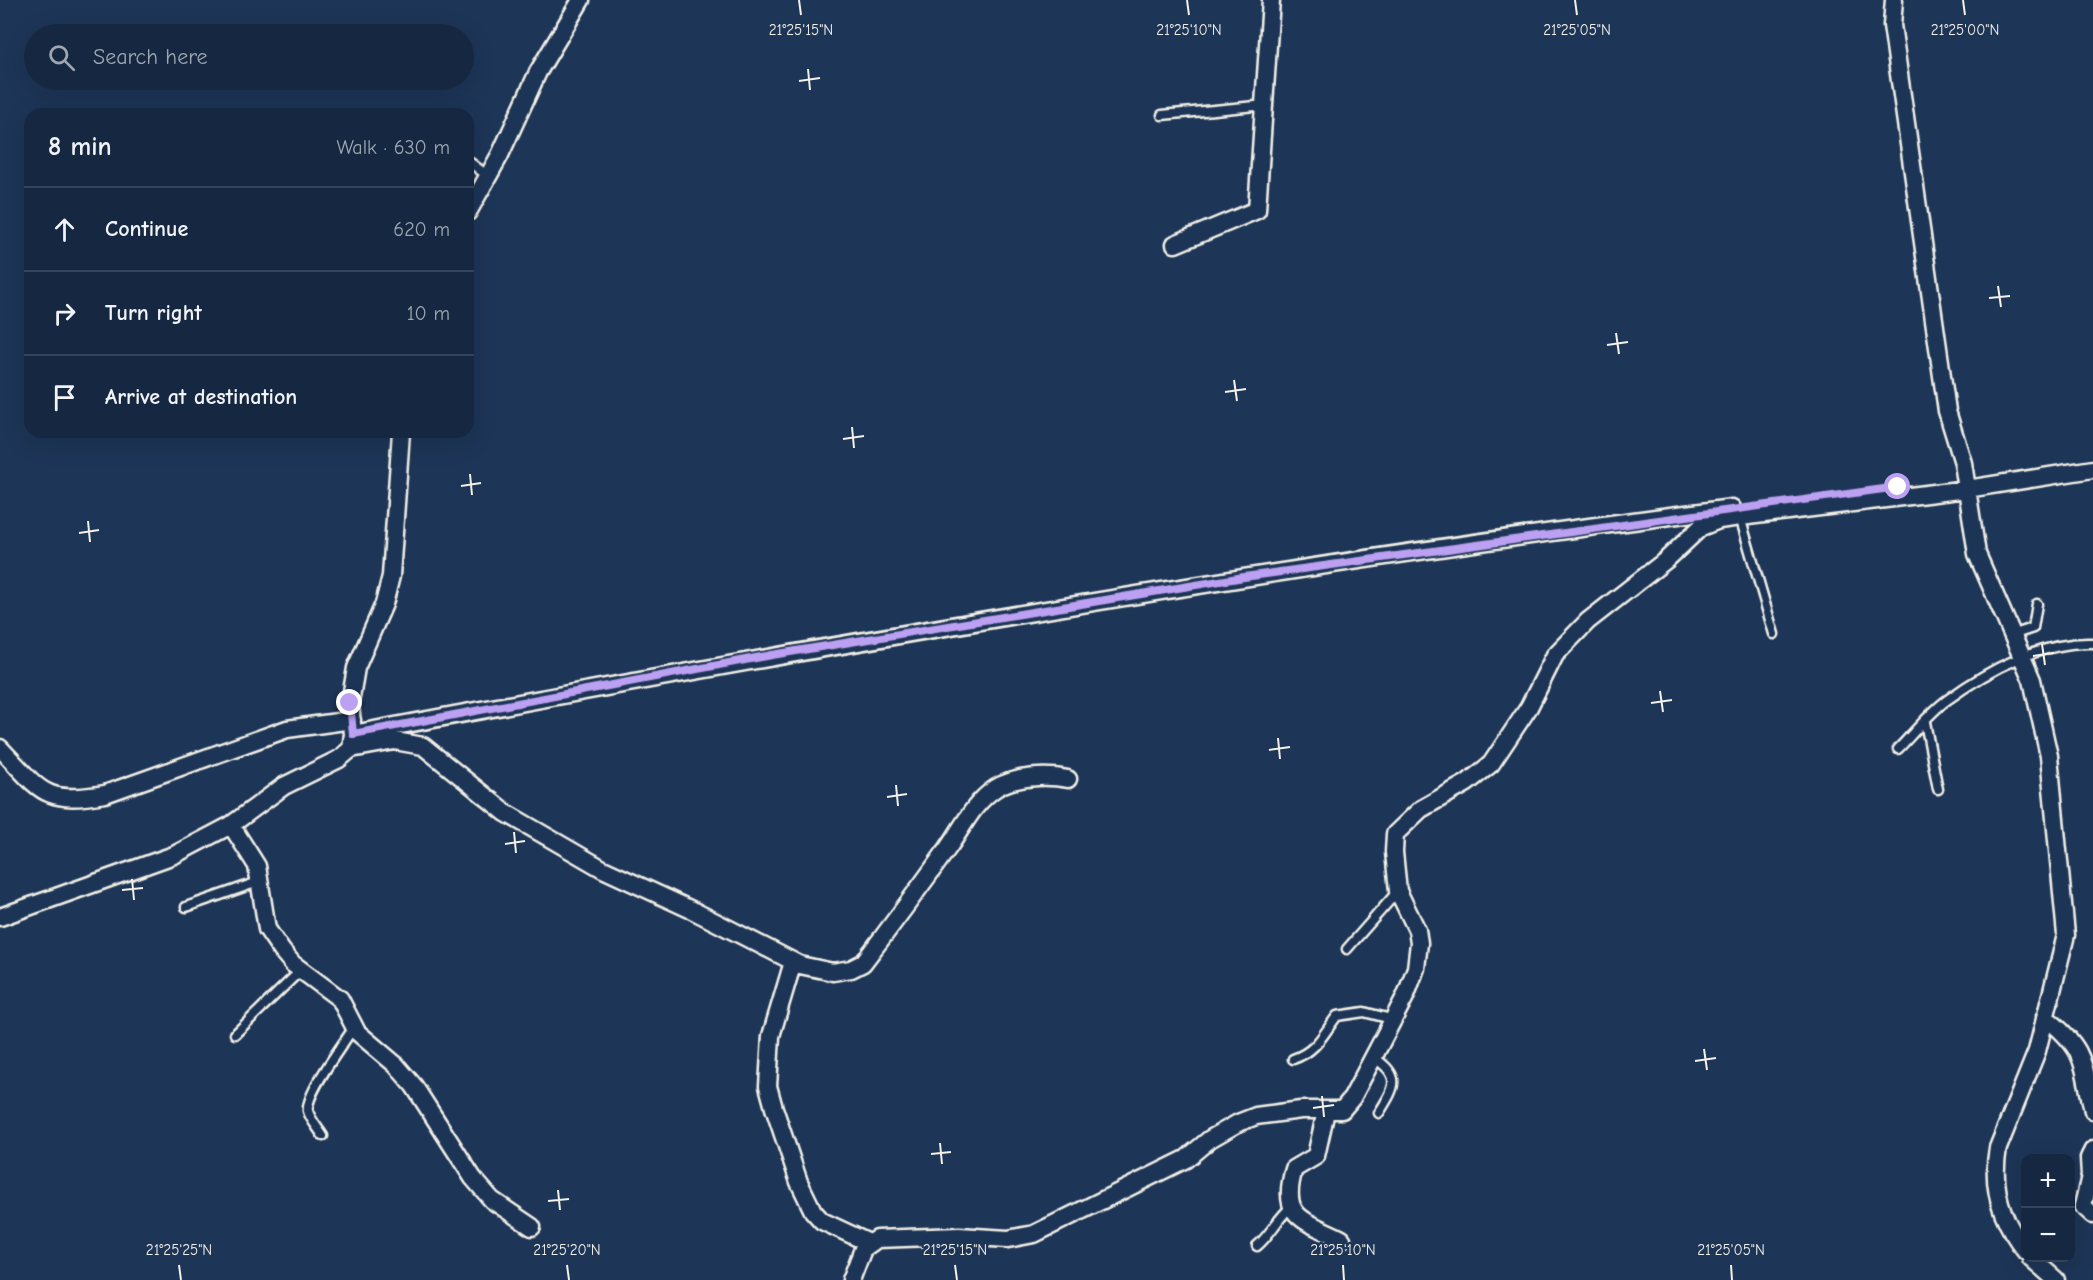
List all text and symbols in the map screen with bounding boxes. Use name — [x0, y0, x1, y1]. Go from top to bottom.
text: 21°25'15"N — [769, 21, 833, 39]
text: 21°25'10"N — [1156, 21, 1222, 39]
text: 21°25'05"N — [1543, 21, 1611, 39]
text: 21°25'00"N — [1931, 21, 1999, 39]
search box — [24, 24, 474, 90]
icon: search — [45, 41, 78, 74]
text: Search here — [93, 44, 208, 70]
text: 8 min — [48, 132, 112, 162]
text: Walk · 630 m — [336, 136, 450, 159]
icon: ahead — [48, 213, 81, 246]
text: Continue — [105, 216, 188, 242]
text: 620 m — [393, 218, 450, 241]
icon: right — [48, 297, 81, 330]
text: Turn right — [105, 300, 202, 326]
text: 10 m — [407, 302, 450, 325]
icon: arrive — [48, 381, 81, 414]
text: Arrive at destination — [105, 384, 297, 410]
route start — [1884, 473, 1910, 499]
route end — [336, 689, 362, 715]
map controls — [2021, 1154, 2075, 1262]
button: + — [2021, 1154, 2075, 1208]
button: − — [2021, 1208, 2075, 1262]
text: 21°25'25"N — [146, 1241, 212, 1259]
text: 21°25'20"N — [533, 1241, 601, 1259]
text: 21°25'15"N — [923, 1241, 987, 1259]
text: 21°25'10"N — [1310, 1241, 1376, 1259]
text: 21°25'05"N — [1697, 1241, 1765, 1259]

